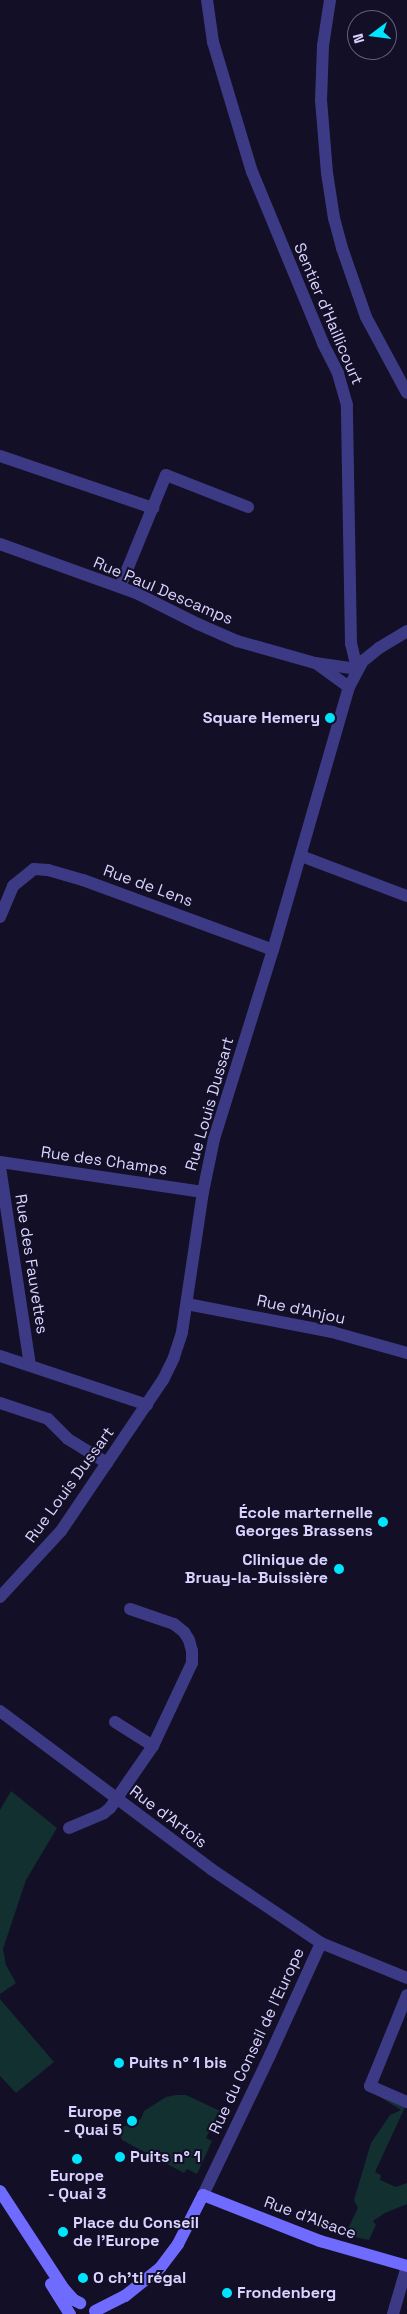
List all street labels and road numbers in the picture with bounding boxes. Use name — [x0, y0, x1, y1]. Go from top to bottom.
street label: Sentier d'Haillicourt — [289, 240, 367, 388]
street label: Rue Paul Descamps — [90, 553, 236, 629]
street label: Rue de Lens — [101, 861, 195, 911]
street label: Rue Louis Dussart — [182, 1035, 238, 1173]
street label: Rue des Champs — [40, 1143, 168, 1179]
street label: Rue des Fauvettes — [10, 1193, 52, 1335]
street label: Rue d'Anjou — [255, 1291, 347, 1329]
street label: Rue Louis Dussart — [22, 1423, 118, 1547]
street label: Rue d'Artois — [126, 1782, 210, 1852]
street label: Rue du Conseil de l'Europe — [205, 1945, 309, 2137]
street label: Rue d'Alsace — [261, 2192, 359, 2244]

